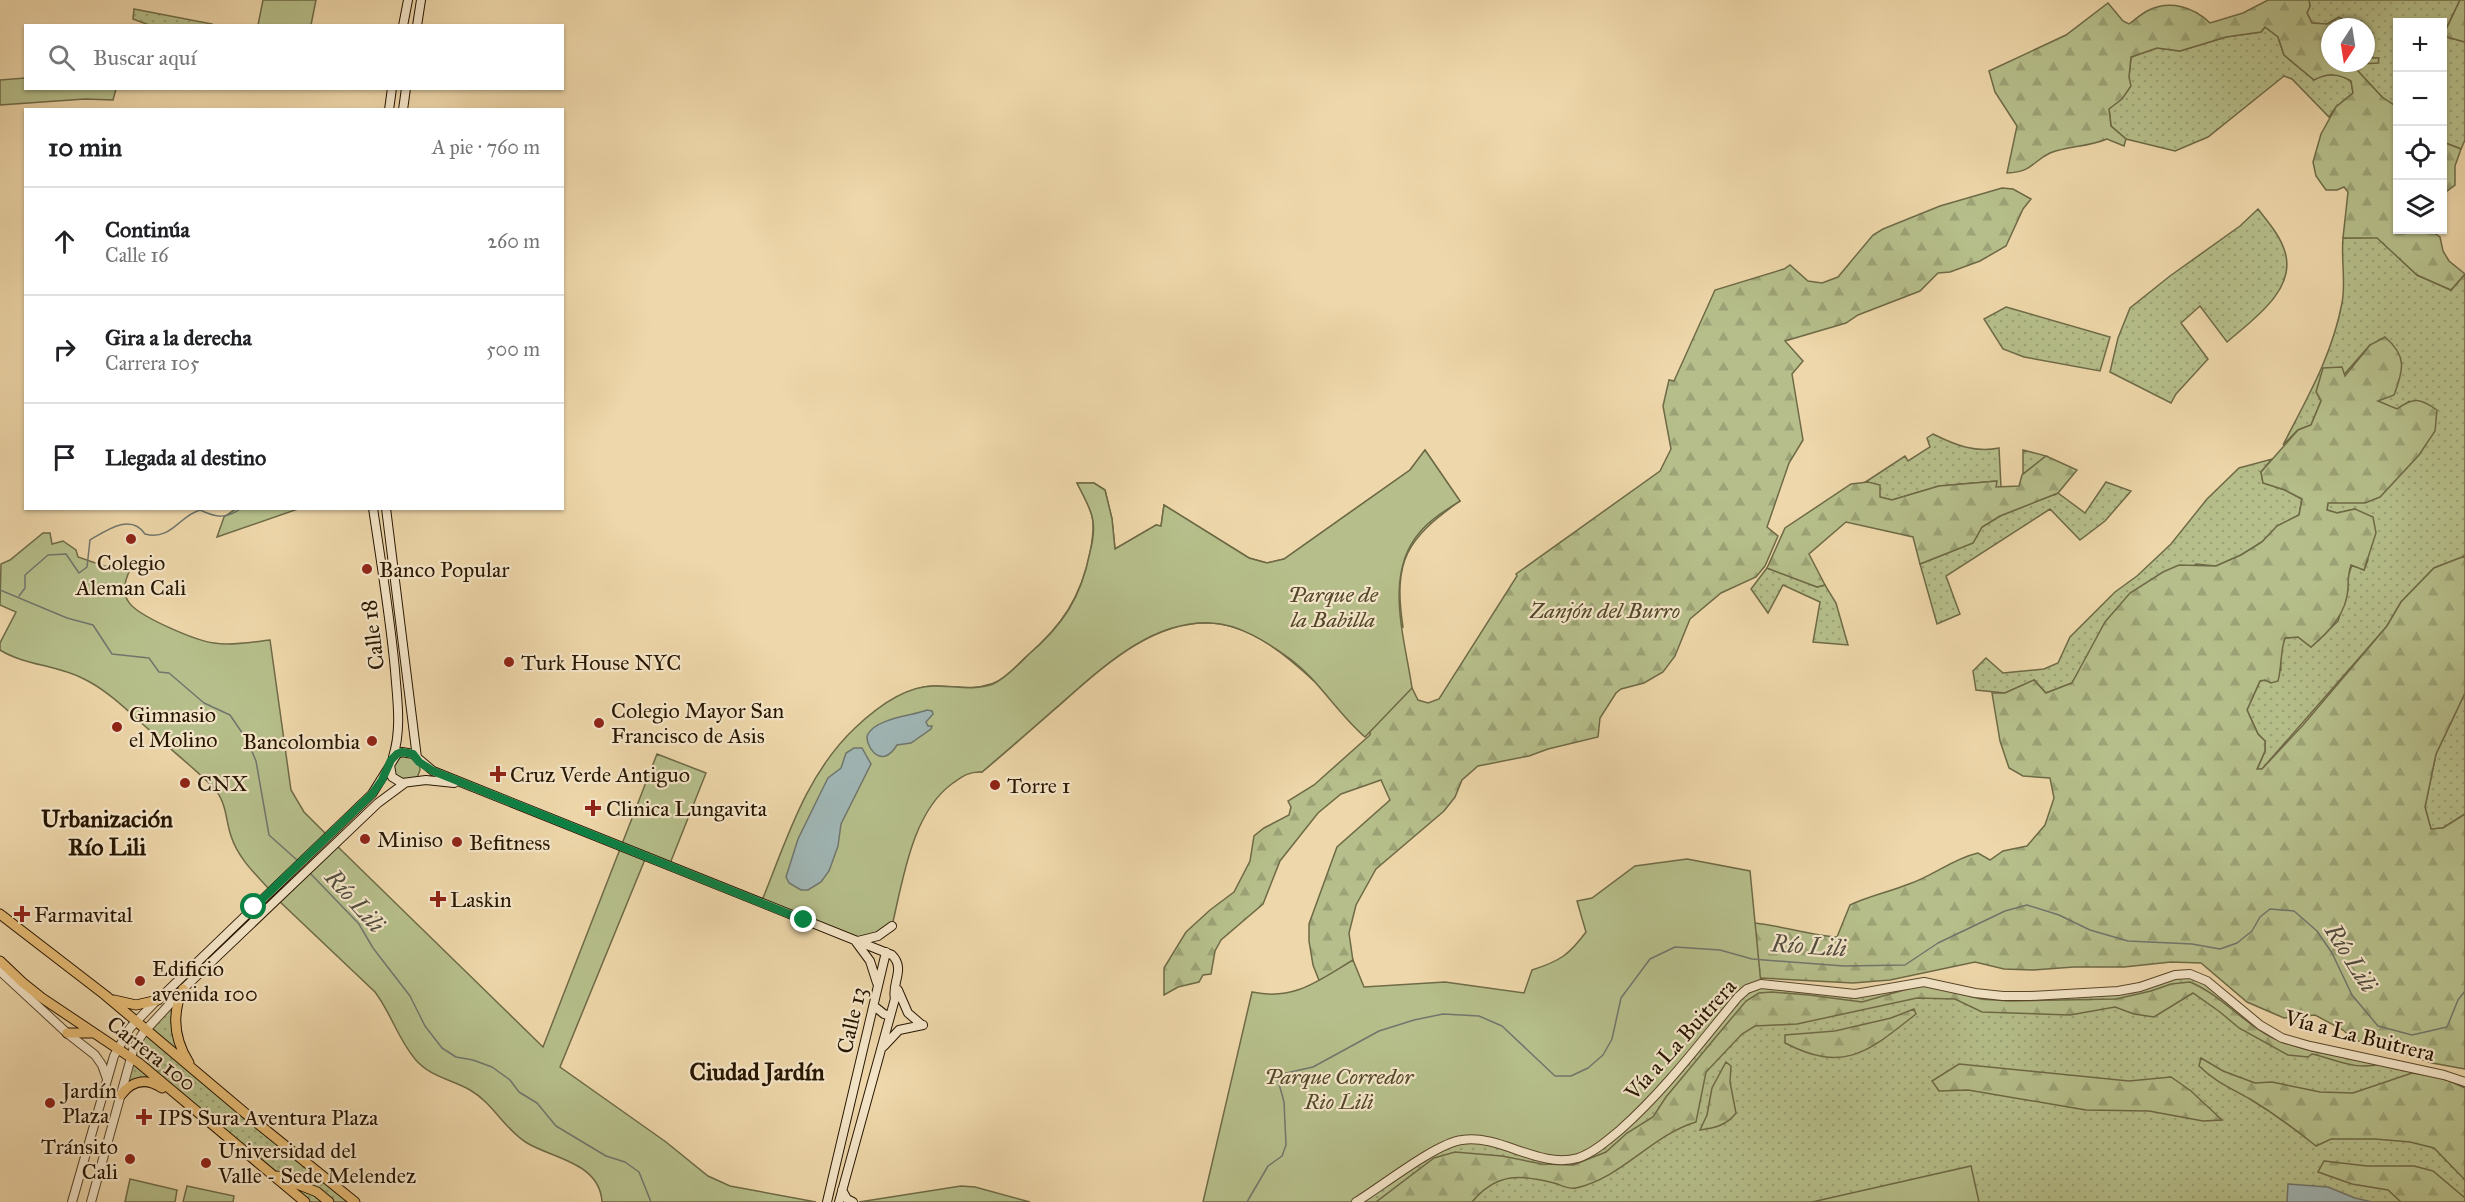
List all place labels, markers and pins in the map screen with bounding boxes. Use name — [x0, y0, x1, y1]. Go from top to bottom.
marker: Colegio Aleman Cali — [124, 532, 138, 546]
place label: Colegio Aleman Cali — [75, 549, 186, 601]
place label: Banco Popular — [379, 556, 510, 583]
marker: Banco Popular — [360, 562, 374, 576]
place label: Turk House NYC — [521, 649, 681, 676]
marker: Turk House NYC — [502, 655, 516, 669]
place label: Colegio Mayor San Francisco de Asis — [611, 697, 784, 749]
place label: Gimnasio el Molino — [129, 701, 218, 753]
marker: Colegio Mayor San Francisco de Asis — [592, 716, 606, 730]
marker: Gimnasio el Molino — [110, 720, 124, 734]
place label: Bancolombia — [242, 728, 361, 755]
marker: Bancolombia — [365, 734, 379, 748]
place label: Cruz Verde Antiguo — [510, 761, 690, 788]
marker: Cruz Verde Antiguo — [491, 767, 505, 781]
place label: CNX — [197, 770, 248, 797]
place label: Torre 1 — [1007, 772, 1070, 799]
marker: CNX — [178, 776, 192, 790]
marker: Torre 1 — [988, 778, 1002, 792]
place label: Clinica Lungavita — [606, 795, 768, 822]
marker: Clinica Lungavita — [584, 799, 602, 817]
place label: Miniso — [377, 826, 443, 853]
place label: Befitness — [469, 829, 550, 856]
marker: Miniso — [358, 832, 372, 846]
marker: Befitness — [450, 835, 464, 849]
place label: Laskin — [450, 886, 512, 913]
marker: Laskin — [431, 892, 445, 906]
place label: Farmavital — [34, 901, 133, 928]
marker: Farmavital — [15, 907, 29, 921]
place label: Edificio avenida 100 — [152, 955, 258, 1007]
marker: Edificio avenida 100 — [133, 974, 147, 988]
place label: Jardín Plaza — [60, 1077, 117, 1129]
marker: Jardín Plaza — [43, 1096, 57, 1110]
place label: IPS Sura Aventura Plaza — [158, 1104, 379, 1131]
marker: IPS Sura Aventura Plaza — [135, 1108, 153, 1126]
place label: Tránsito Cali — [41, 1133, 118, 1185]
place label: Universidad del Valle - Sede Melendez — [217, 1137, 416, 1189]
marker: Tránsito Cali — [123, 1152, 137, 1166]
marker: Universidad del Valle - Sede Melendez — [199, 1156, 213, 1170]

